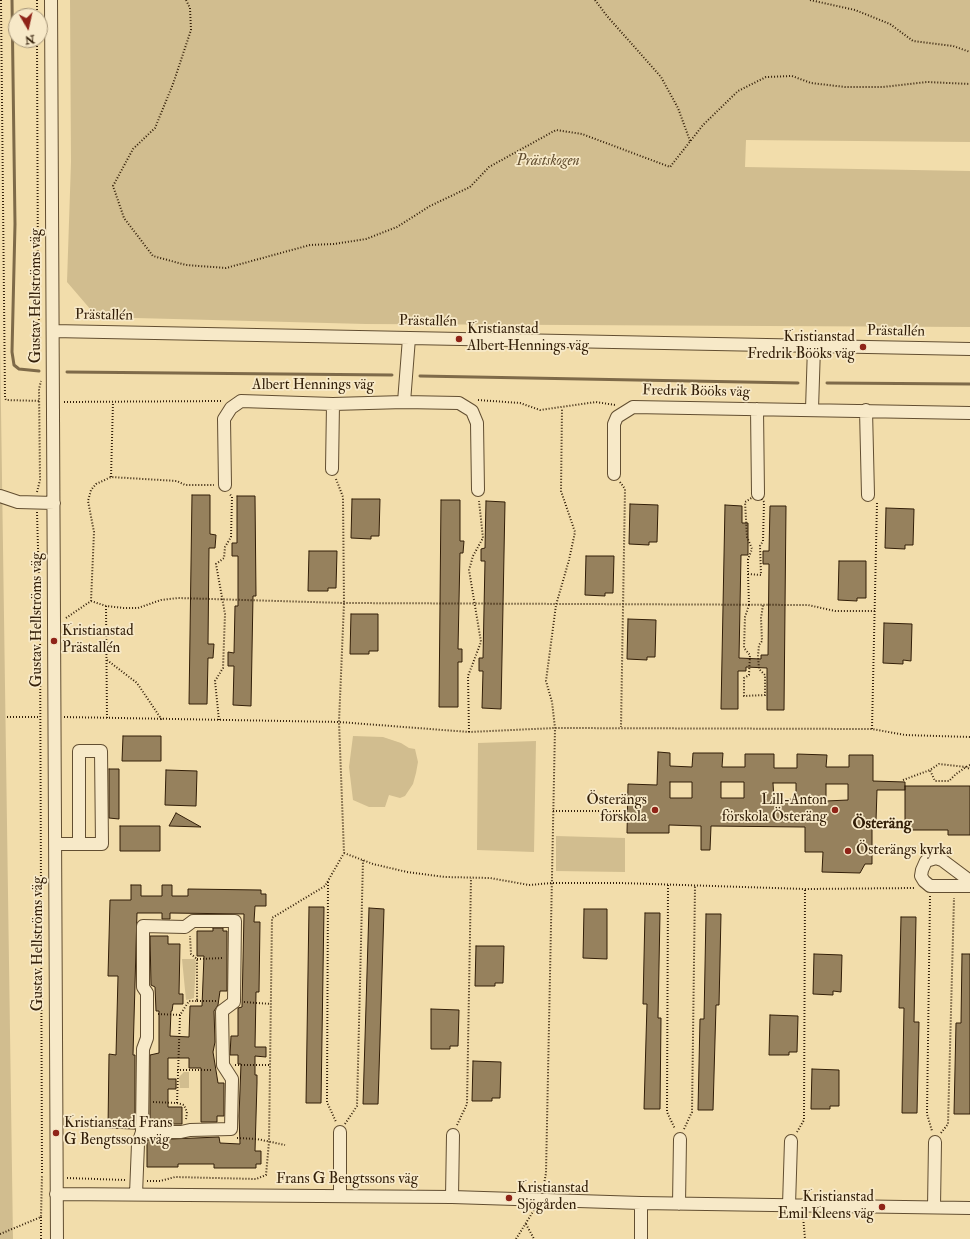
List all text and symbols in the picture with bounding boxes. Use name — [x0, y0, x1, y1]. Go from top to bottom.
north arrow — [8, 8, 48, 48]
text: N — [24, 32, 36, 47]
park label: Prästskogen — [516, 153, 580, 171]
street label: Gustav Hellströms väg — [28, 229, 46, 363]
street label: Prästallén — [75, 306, 133, 326]
street label: Prästallén — [399, 312, 457, 332]
place label: Kristianstad Albert Hennings väg — [467, 321, 589, 356]
street label: Prästallén — [867, 322, 925, 342]
place label: Kristianstad Fredrik Bööks väg — [747, 329, 855, 364]
marker: Kristianstad Albert Hennings väg — [454, 334, 464, 344]
marker: Kristianstad Fredrik Bööks väg — [858, 342, 868, 352]
street label: Albert Hennings väg — [252, 377, 374, 395]
street label: Fredrik Bööks väg — [642, 382, 750, 402]
street label: Gustav Hellströms väg — [29, 553, 47, 687]
place label: Kristianstad Prästallén — [62, 623, 134, 658]
marker: Kristianstad Prästallén — [49, 636, 59, 646]
place label: Österängs förskola — [587, 792, 647, 827]
place label: Lill-Anton förskola Österäng — [722, 792, 827, 827]
marker: Österängs förskola — [650, 805, 660, 815]
marker: Lill-Anton förskola Österäng — [830, 805, 840, 815]
district label: Österäng — [852, 815, 912, 835]
place label: Österängs kyrka — [856, 842, 952, 860]
marker: Österängs kyrka — [843, 846, 853, 856]
street label: Gustav Hellströms väg — [30, 877, 48, 1011]
place label: Kristianstad Frans G Bengtssons väg — [64, 1115, 172, 1150]
marker: Kristianstad Frans G Bengtssons väg — [51, 1128, 61, 1138]
street label: Frans G Bengtssons väg — [276, 1171, 418, 1189]
place label: Kristianstad Sjögården — [517, 1180, 589, 1215]
place label: Kristianstad Emil Kleens väg — [778, 1189, 874, 1224]
marker: Kristianstad Sjögården — [504, 1193, 514, 1203]
marker: Kristianstad Emil Kleens väg — [877, 1202, 887, 1212]

